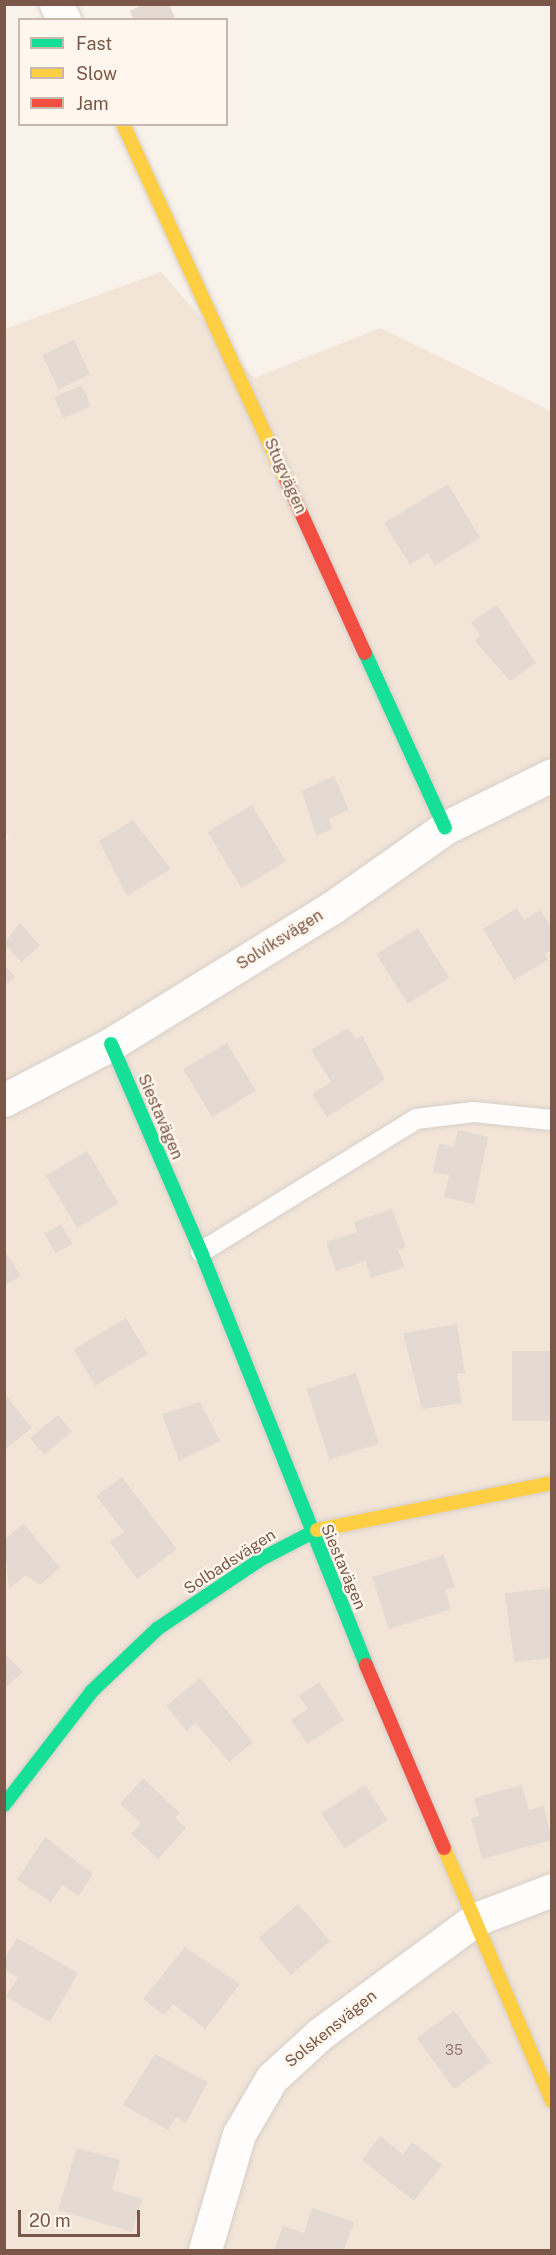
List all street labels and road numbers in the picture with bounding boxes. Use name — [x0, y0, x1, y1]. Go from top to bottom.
street label: Stugvägen — [260, 435, 310, 517]
street label: Solviksvägen — [233, 906, 327, 974]
street label: Siestavägen — [133, 1071, 187, 1163]
street label: Siestavägen — [316, 1521, 370, 1613]
street label: Solbadsvägen — [181, 1525, 279, 1599]
street label: Solskensvägen — [281, 1986, 381, 2072]

